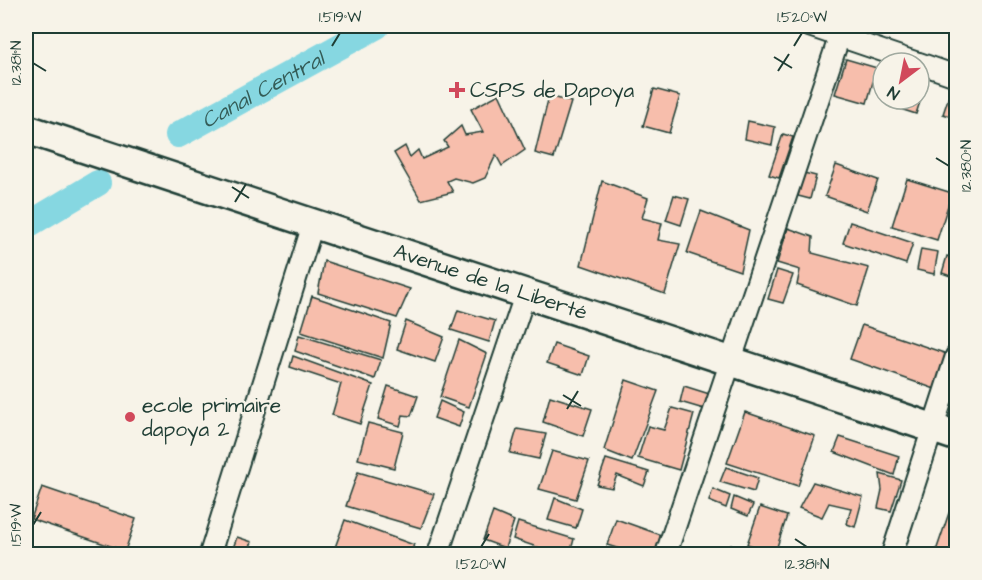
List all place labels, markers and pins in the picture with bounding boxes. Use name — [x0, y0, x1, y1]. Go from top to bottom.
place label: CSPS de Dapoya — [470, 76, 635, 107]
marker: CSPS de Dapoya — [448, 81, 466, 99]
place label: ecole primaire dapoya 2 — [142, 391, 281, 446]
marker: ecole primaire dapoya 2 — [123, 410, 137, 424]

